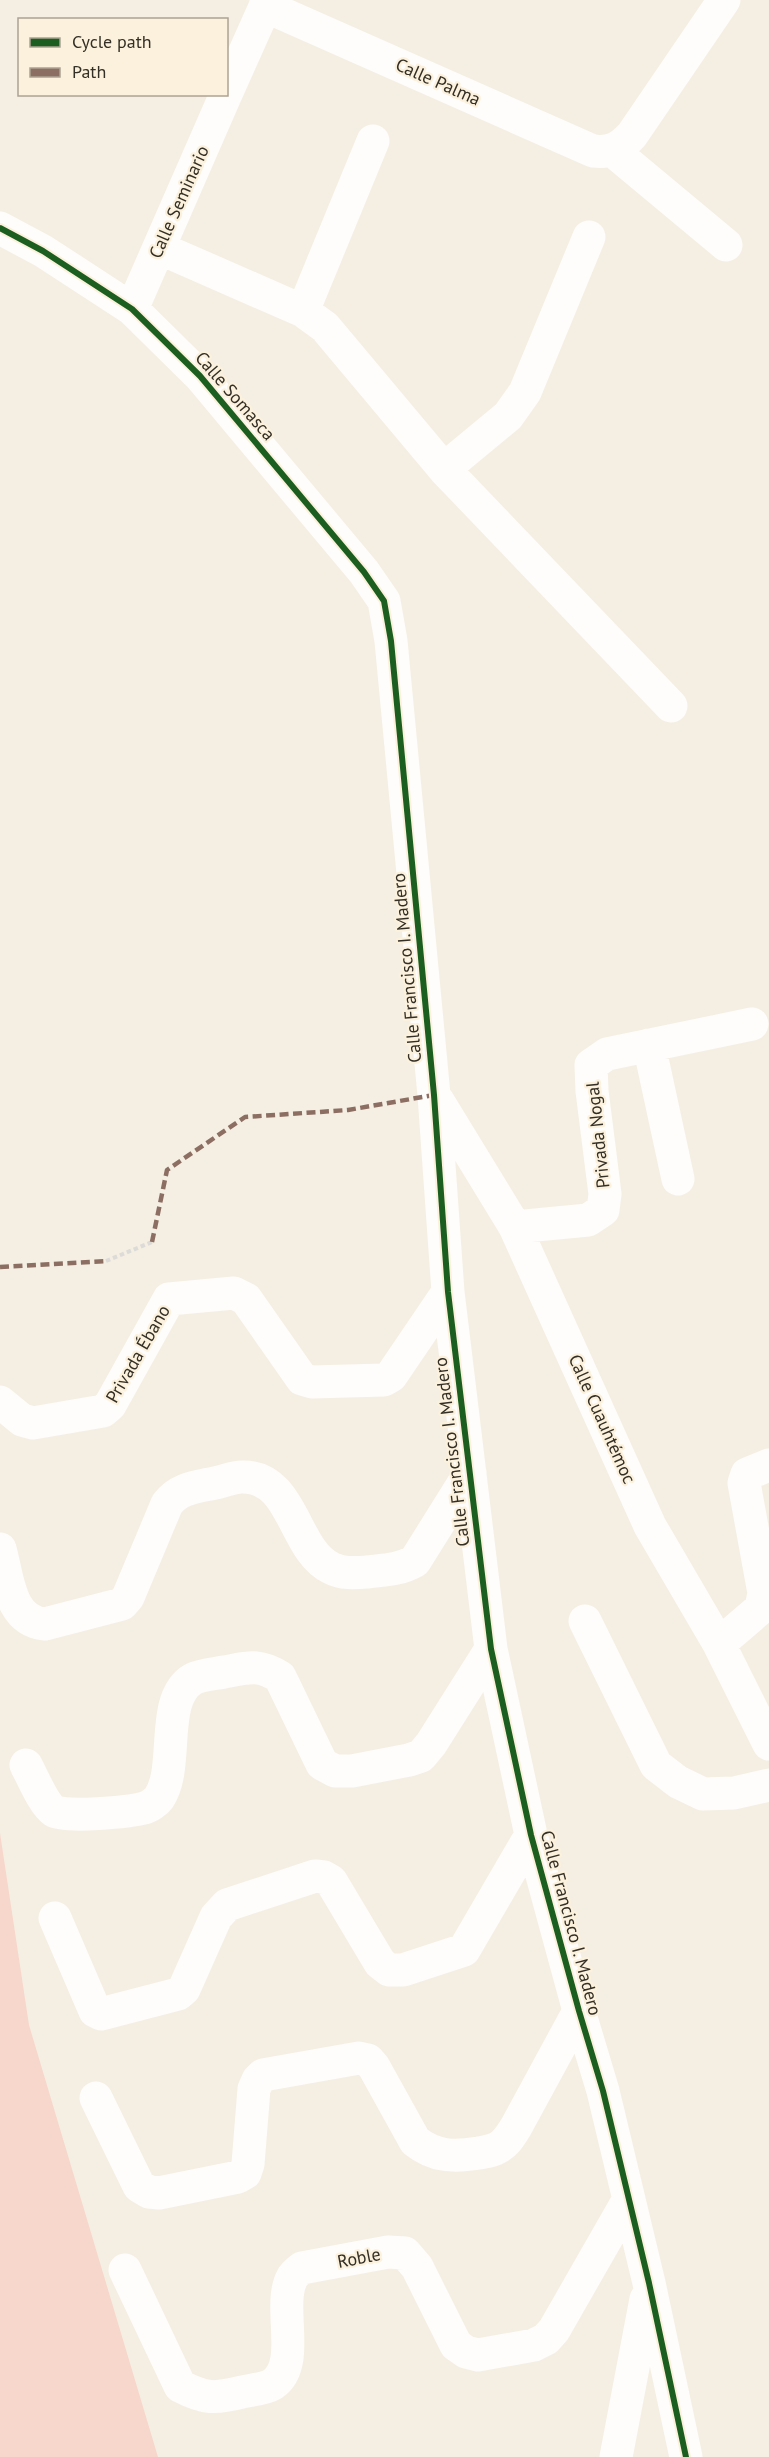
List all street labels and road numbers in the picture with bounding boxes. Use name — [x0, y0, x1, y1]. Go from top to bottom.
street label: Calle Palma — [392, 53, 484, 110]
street label: Calle Seminario — [143, 142, 214, 262]
street label: Calle Somasca — [190, 346, 280, 445]
street label: Calle Francisco I. Madero — [387, 872, 426, 1064]
street label: Privada Nogal — [580, 1080, 615, 1189]
street label: Privada Ébano — [100, 1301, 175, 1407]
street label: Calle Cuauhtémoc — [564, 1351, 641, 1487]
street label: Calle Francisco I. Madero — [428, 1356, 475, 1548]
street label: Calle Francisco I. Madero — [536, 1828, 607, 2018]
street label: Roble — [335, 2242, 383, 2273]

